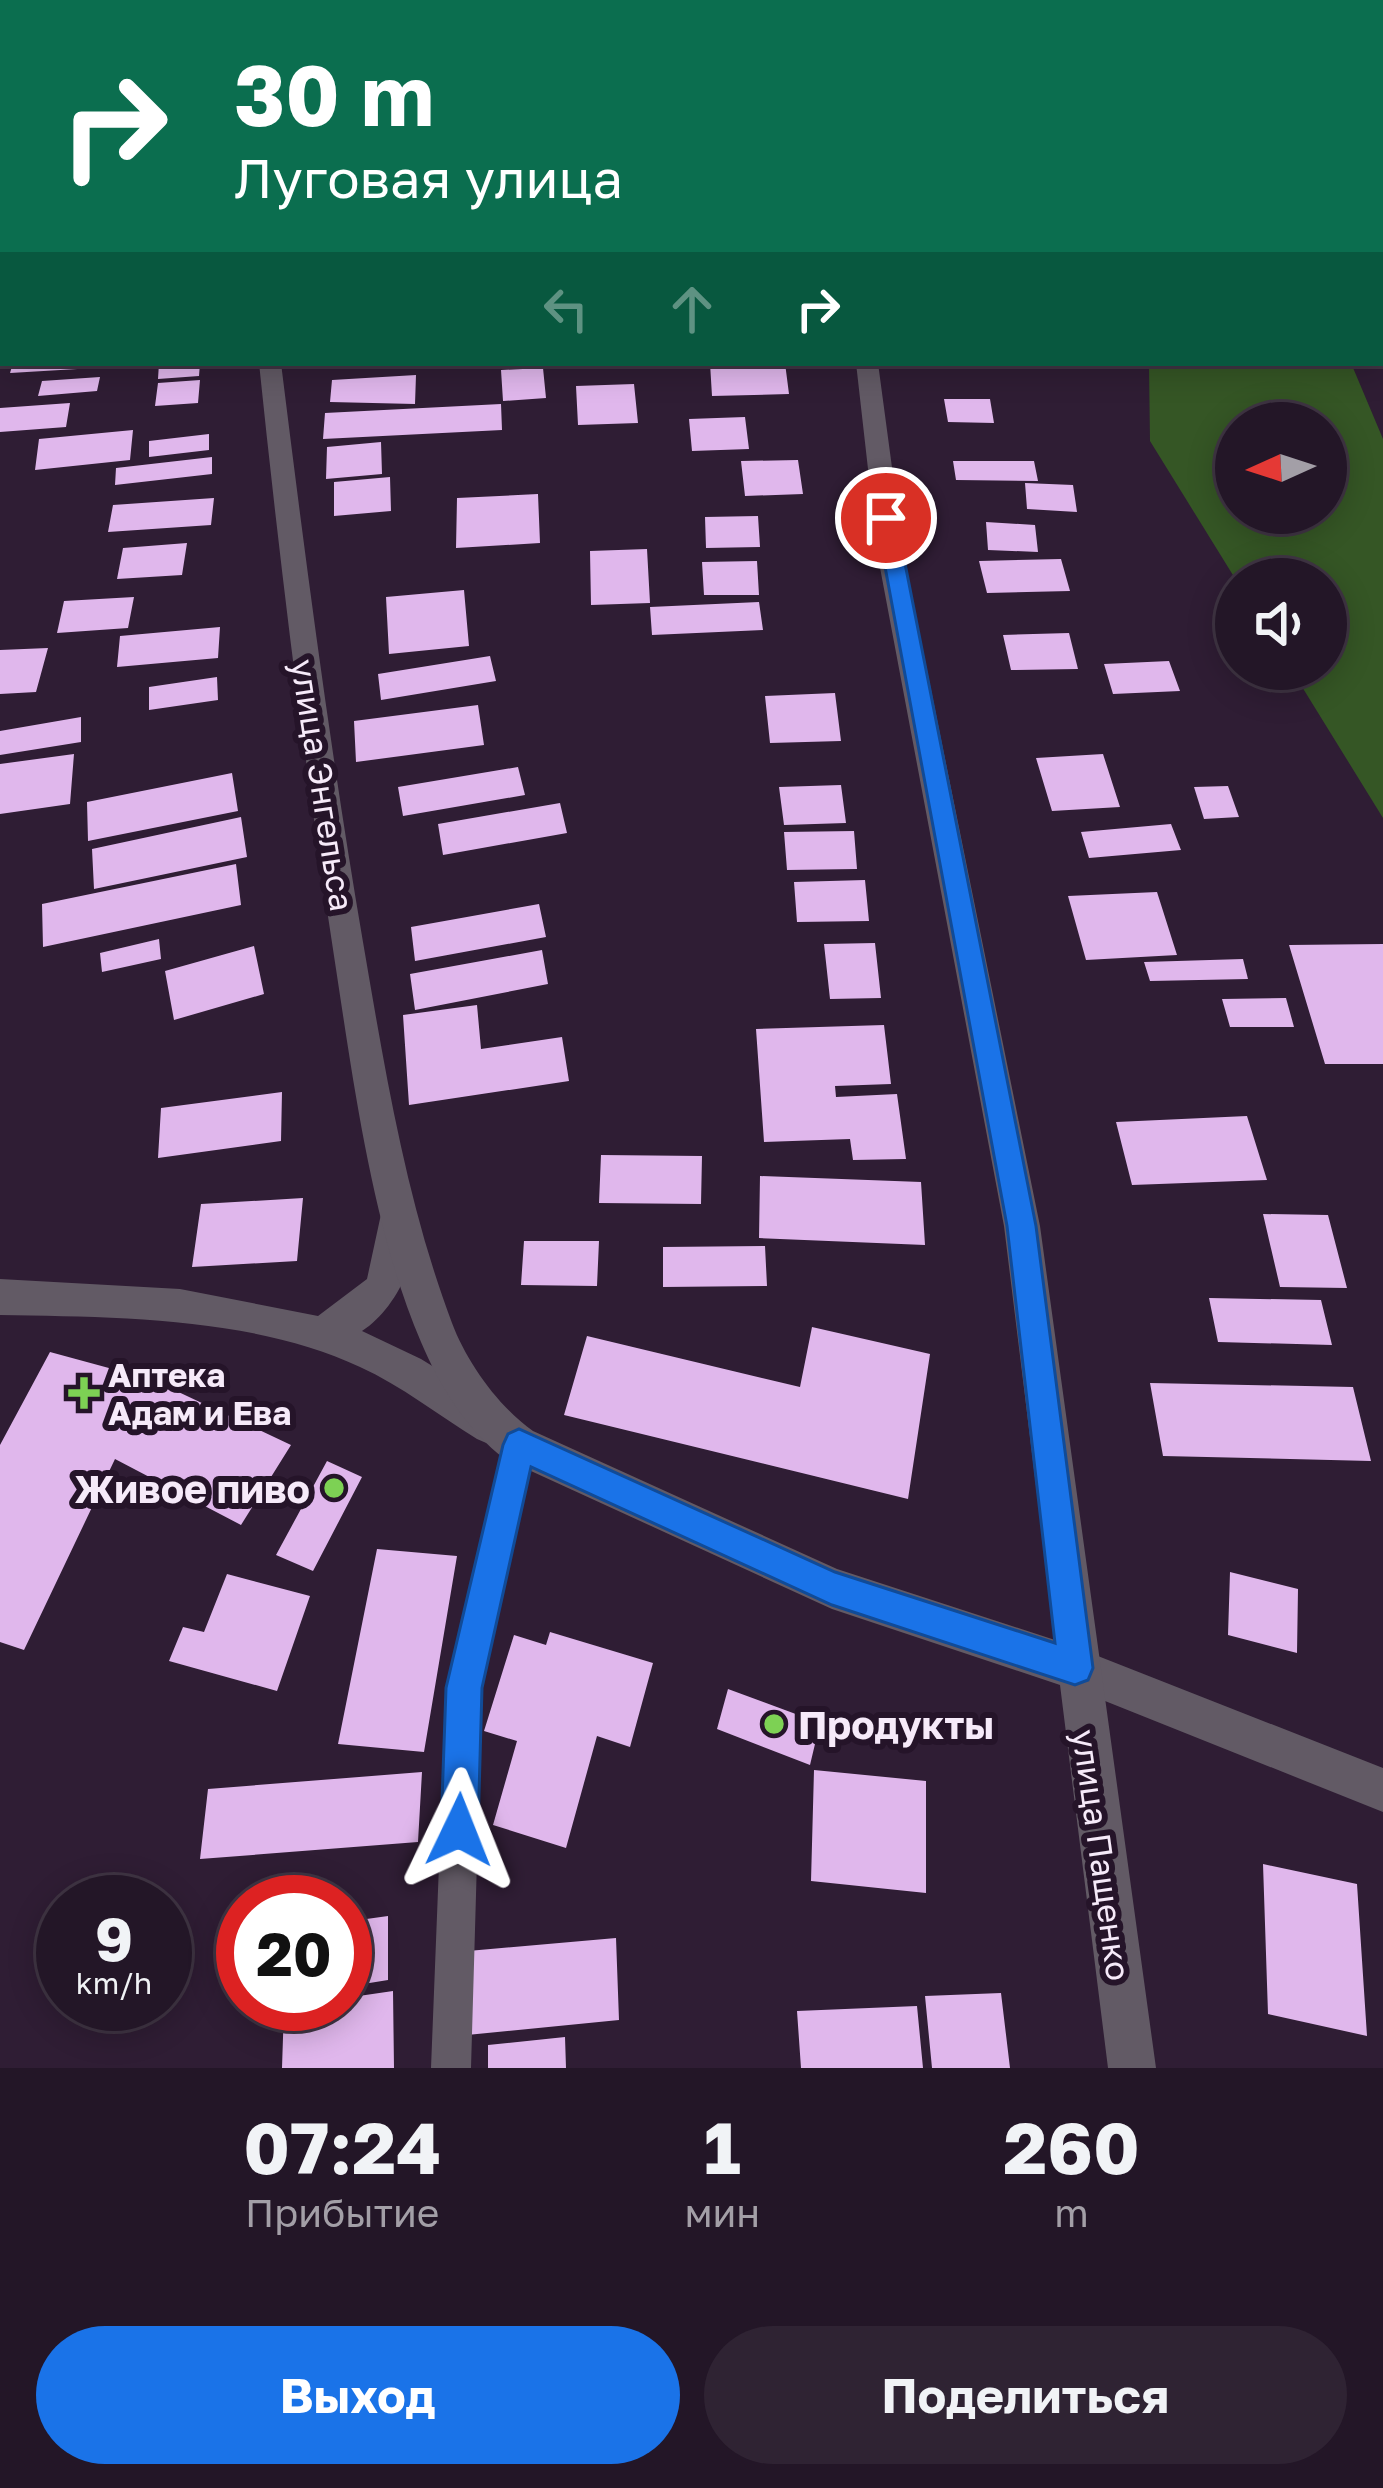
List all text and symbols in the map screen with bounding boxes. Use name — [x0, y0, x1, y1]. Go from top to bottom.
text: 30 m — [234, 44, 434, 144]
icon: right — [36, 48, 192, 204]
text: Луговая улица — [234, 145, 623, 210]
icon: left — [533, 276, 599, 342]
icon: ahead — [659, 276, 725, 342]
icon: right — [785, 276, 851, 342]
north arrow — [1215, 402, 1347, 534]
map controls — [1215, 402, 1347, 690]
pin — [835, 467, 937, 569]
icon: arrive — [853, 485, 919, 551]
button: sound — [1215, 558, 1347, 690]
street label: улица Энгельса — [284, 656, 362, 914]
place label: Аптека Адам и Ева — [108, 1355, 291, 1432]
marker: Аптека Адам и Ева — [71, 1380, 97, 1406]
place label: Живое пиво — [74, 1465, 310, 1512]
marker: Живое пиво — [321, 1475, 347, 1501]
place label: Продукты — [798, 1701, 994, 1748]
marker: Продукты — [761, 1711, 787, 1737]
street label: улица Пащенко — [1065, 1727, 1139, 1983]
position arrow — [396, 1767, 522, 1893]
speed limit sign: 20 — [216, 1875, 372, 2031]
text: 9 — [95, 1902, 133, 1974]
text: km/h — [76, 1965, 152, 2001]
text: 07:24 — [243, 2103, 441, 2190]
text: 1 — [704, 2103, 741, 2190]
text: 260 — [1003, 2103, 1140, 2190]
text: Прибытие — [245, 2189, 439, 2236]
text: мин — [684, 2189, 760, 2236]
text: m — [1054, 2189, 1089, 2236]
button: Выход — [36, 2326, 680, 2464]
button: Поделиться — [704, 2326, 1347, 2464]

